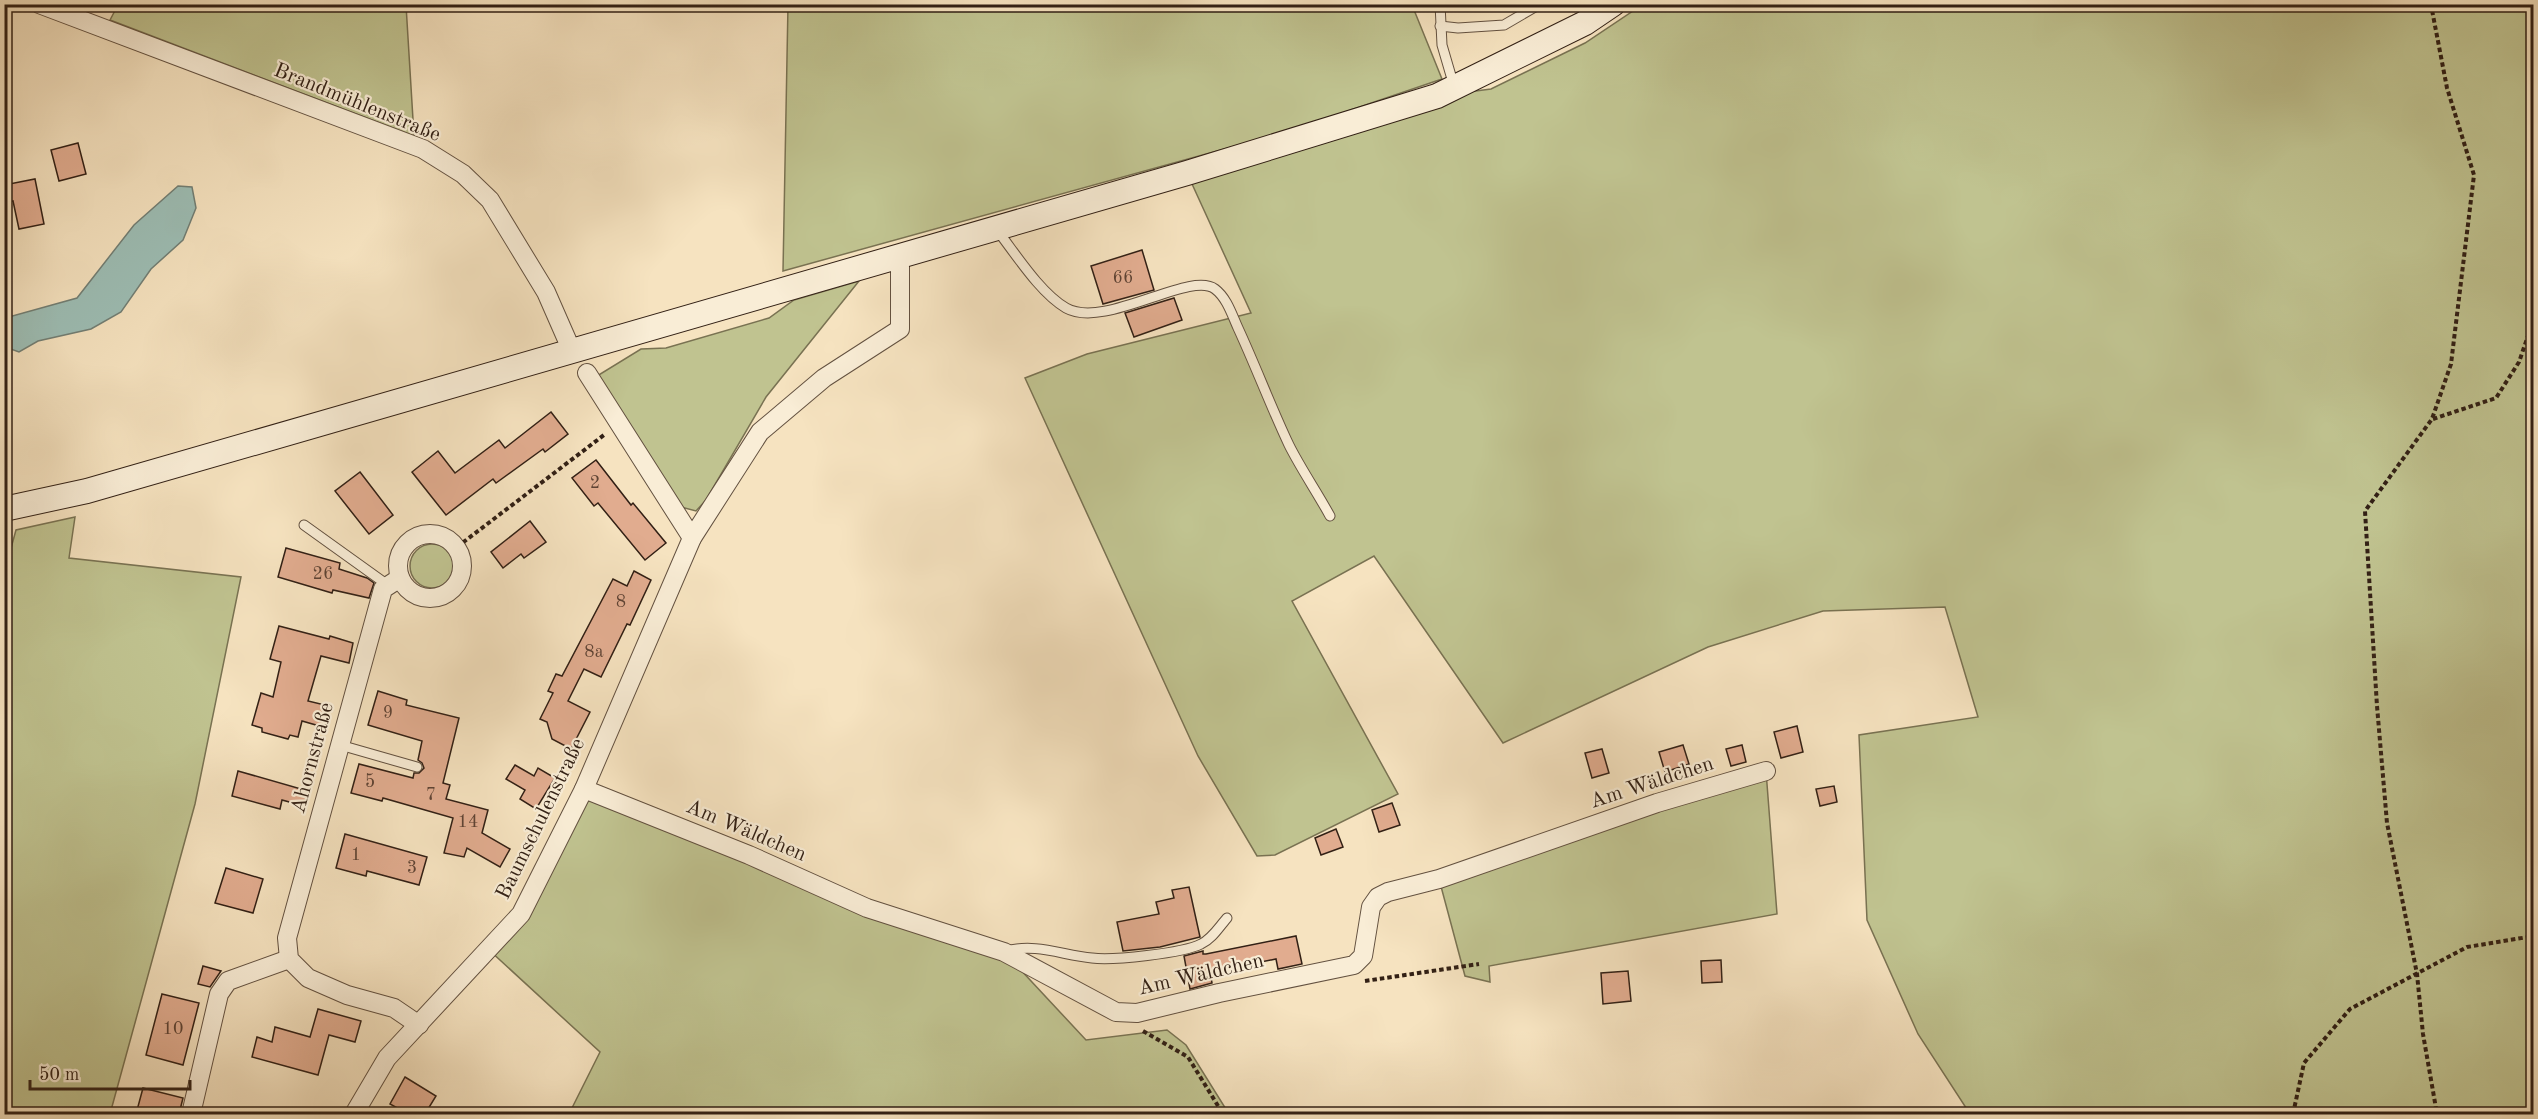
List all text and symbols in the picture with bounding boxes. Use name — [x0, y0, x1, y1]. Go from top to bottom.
street label: Brandmühlenstraße — [271, 60, 443, 146]
house number: 66 — [1113, 269, 1133, 287]
house number: 2 — [590, 474, 600, 492]
house number: 26 — [313, 565, 333, 583]
house number: 8 — [616, 593, 626, 611]
house number: 8a — [584, 643, 604, 661]
street label: Ahornstraße — [288, 700, 338, 816]
house number: 9 — [383, 704, 393, 722]
street label: Baumschulenstraße — [493, 735, 589, 903]
street label: Am Wäldchen — [1588, 753, 1716, 813]
house number: 5 — [365, 773, 375, 791]
house number: 7 — [426, 786, 436, 804]
street label: Am Wäldchen — [683, 796, 809, 866]
house number: 14 — [458, 813, 478, 831]
house number: 1 — [351, 846, 361, 864]
house number: 3 — [407, 859, 417, 877]
street label: Am Wäldchen — [1136, 950, 1266, 1000]
house number: 10 — [163, 1020, 183, 1038]
scale bar — [30, 1053, 190, 1091]
text: 50 m — [39, 1066, 79, 1084]

